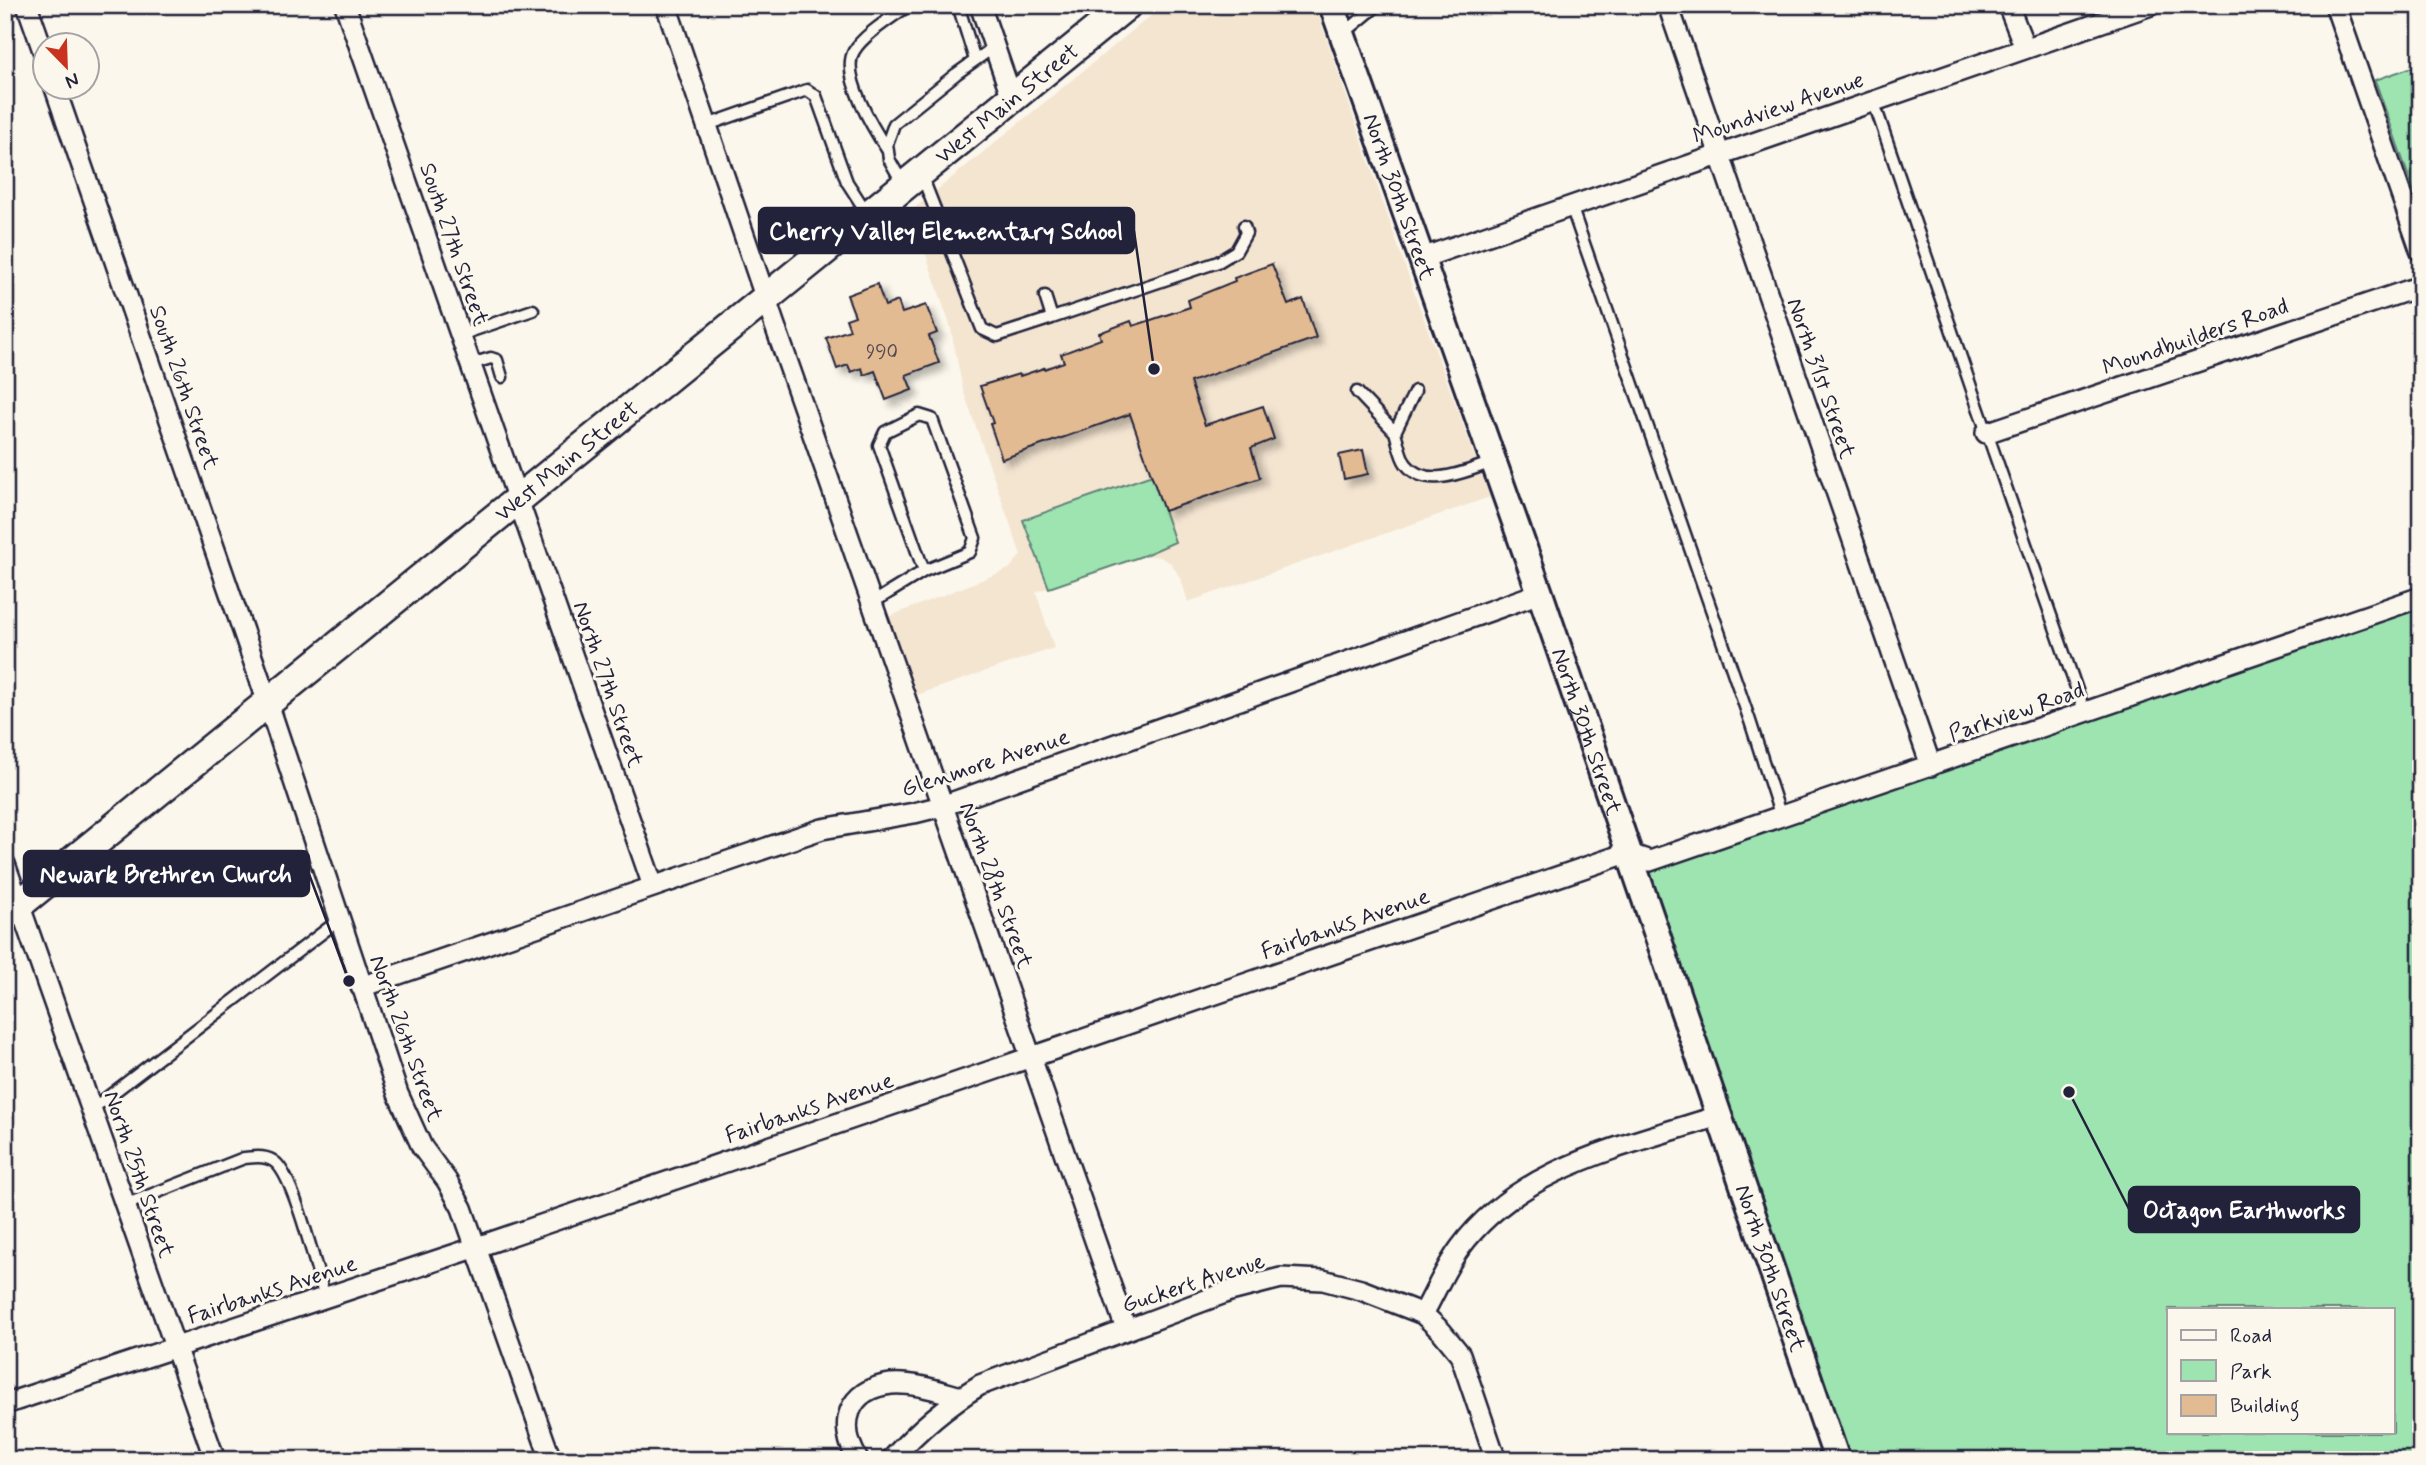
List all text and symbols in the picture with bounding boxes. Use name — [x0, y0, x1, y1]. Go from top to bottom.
north arrow — [32, 32, 102, 102]
street label: West Main Street — [930, 37, 1086, 172]
text: N — [61, 66, 83, 94]
street label: Moundview Avenue — [1689, 66, 1868, 152]
street label: North 30th Street — [1355, 110, 1441, 285]
street label: South 27th Street — [411, 159, 495, 331]
callout: Cherry Valley Elementary School — [759, 208, 1134, 253]
text: Cherry Valley Elementary School — [769, 217, 1123, 248]
street label: Moundbuilders Road — [2099, 292, 2293, 384]
street label: North 31st Street — [1779, 294, 1862, 463]
street label: South 26th Street — [141, 302, 225, 474]
house number: 990 — [866, 340, 898, 365]
street label: West Main Street — [489, 394, 646, 529]
street label: North 27th Street — [565, 598, 650, 772]
street label: North 30th Street — [1543, 645, 1628, 820]
street label: Parkview Road — [1945, 676, 2088, 750]
street label: Glenmore Avenue — [898, 723, 1073, 805]
street label: North 28th Street — [951, 798, 1039, 973]
callout: Newark Brethren Church — [24, 851, 309, 896]
text: Newark Brethren Church — [40, 860, 292, 891]
street label: Fairbanks Avenue — [1257, 882, 1434, 968]
street label: North 26th Street — [361, 951, 449, 1126]
street label: Fairbanks Avenue — [721, 1066, 898, 1152]
street label: North 25th Street — [96, 1087, 181, 1262]
street label: North 30th Street — [1727, 1181, 1812, 1356]
callout: Octagon Earthworks — [2129, 1187, 2359, 1232]
text: Octagon Earthworks — [2143, 1196, 2346, 1228]
street label: Guckert Avenue — [1118, 1247, 1269, 1321]
street label: Fairbanks Avenue — [184, 1249, 361, 1332]
legend — [2167, 1308, 2394, 1434]
text: Road — [2230, 1322, 2272, 1350]
text: Park — [2230, 1358, 2272, 1386]
text: Building — [2230, 1392, 2300, 1422]

